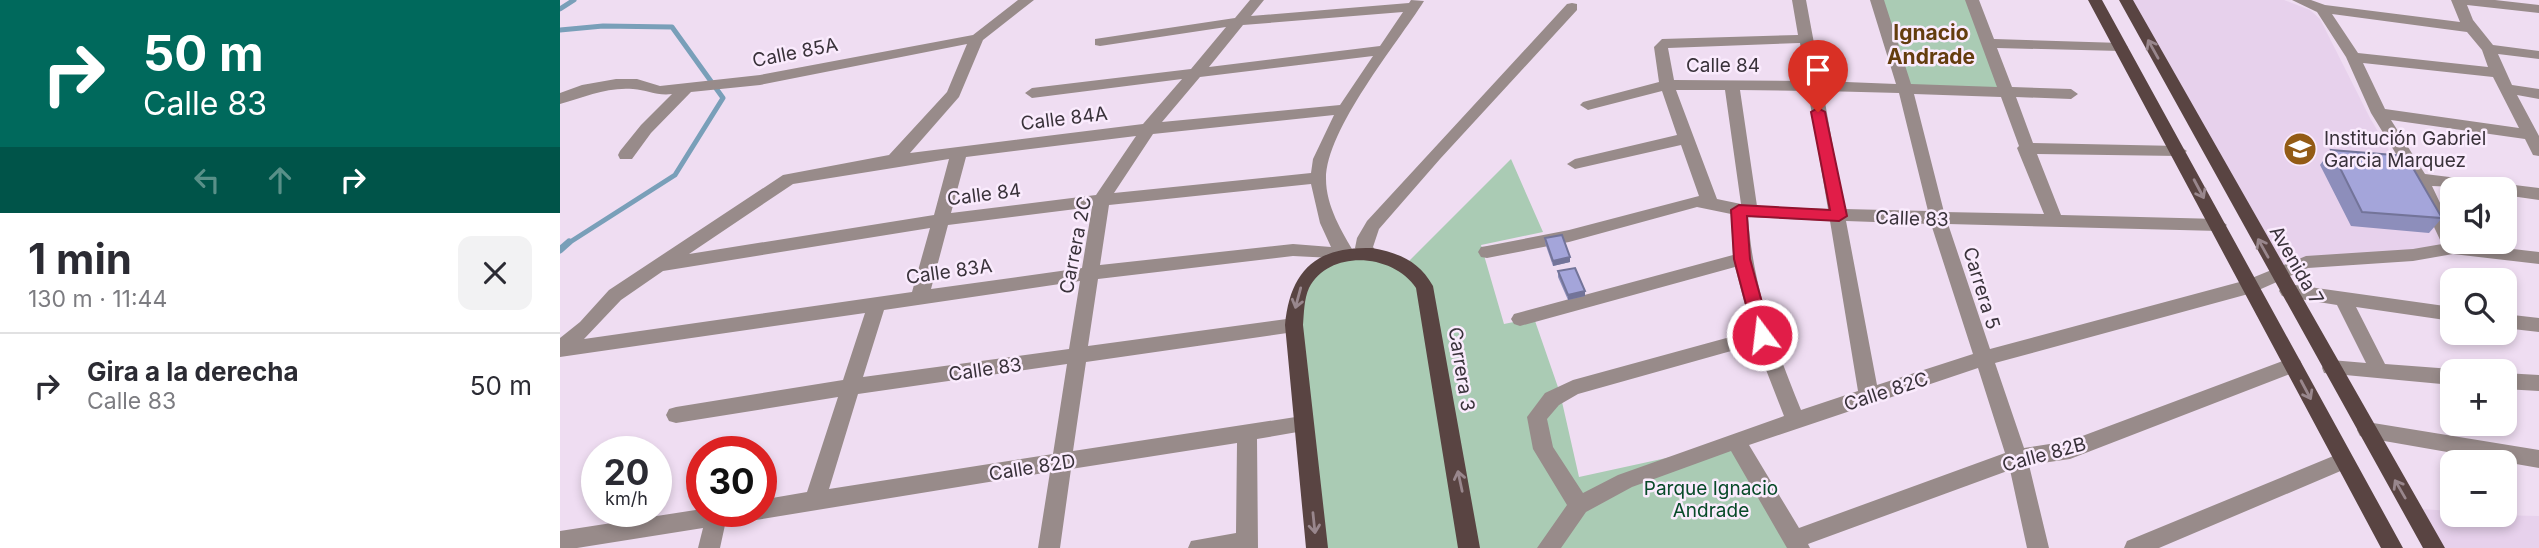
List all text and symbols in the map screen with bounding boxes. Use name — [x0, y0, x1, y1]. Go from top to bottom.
district label: Ignacio Andrade — [1887, 20, 1975, 69]
text: 50 m — [143, 24, 264, 83]
icon: right — [28, 28, 119, 119]
street label: Calle 85A — [750, 33, 840, 72]
one-way arrow — [2146, 39, 2160, 60]
pin — [1788, 40, 1848, 112]
icon: arrive — [1799, 51, 1837, 89]
street label: Calle 84 — [1686, 54, 1760, 77]
text: Calle 83 — [143, 84, 267, 123]
street label: Calle 84A — [1019, 102, 1109, 135]
place label: Institución Gabriel Garcia Marquez — [2324, 127, 2486, 172]
school or university icon: Institución Gabriel Garcia Marquez — [2281, 130, 2319, 168]
icon: left — [188, 161, 226, 199]
icon: ahead — [261, 161, 299, 199]
icon: right — [334, 161, 372, 199]
map controls — [2440, 177, 2517, 527]
button: sound — [2440, 177, 2517, 254]
one-way arrow — [2192, 178, 2206, 198]
street label: Calle 84 — [946, 179, 1022, 210]
street label: Carrera 2C — [1055, 195, 1096, 296]
street label: Calle 83 — [1875, 206, 1949, 231]
street label: Avenida 7 — [2265, 222, 2328, 309]
text: 1 min — [28, 233, 132, 284]
button: close — [458, 236, 532, 310]
one-way arrow — [2256, 239, 2270, 259]
street label: Carrera 5 — [1958, 244, 2005, 332]
street label: Calle 83A — [905, 254, 994, 289]
button: search — [2440, 268, 2517, 345]
text: 130 m · 11:44 — [28, 285, 167, 313]
one-way arrow — [1291, 286, 1304, 308]
position arrow — [1725, 298, 1799, 372]
street label: Carrera 3 — [1444, 325, 1479, 413]
street label: Calle 83 — [947, 353, 1023, 386]
text: Gira a la derecha — [87, 356, 299, 387]
button: + — [2440, 359, 2517, 436]
icon: right — [28, 367, 66, 405]
street label: Calle 82C — [1841, 367, 1931, 416]
text: 50 m — [470, 370, 532, 401]
one-way arrow — [2299, 379, 2313, 400]
text: Calle 83 — [87, 387, 176, 415]
street label: Calle 82B — [2000, 432, 2089, 477]
speed limit sign: 30 — [686, 436, 777, 527]
street label: Calle 82D — [987, 449, 1077, 486]
button: − — [2440, 450, 2517, 527]
text: 20 — [604, 451, 649, 493]
one-way arrow — [1453, 470, 1466, 493]
park label: Parque Ignacio Andrade — [1644, 477, 1778, 522]
one-way arrow — [2393, 479, 2407, 499]
text: km/h — [605, 488, 648, 509]
one-way arrow — [1308, 511, 1321, 534]

